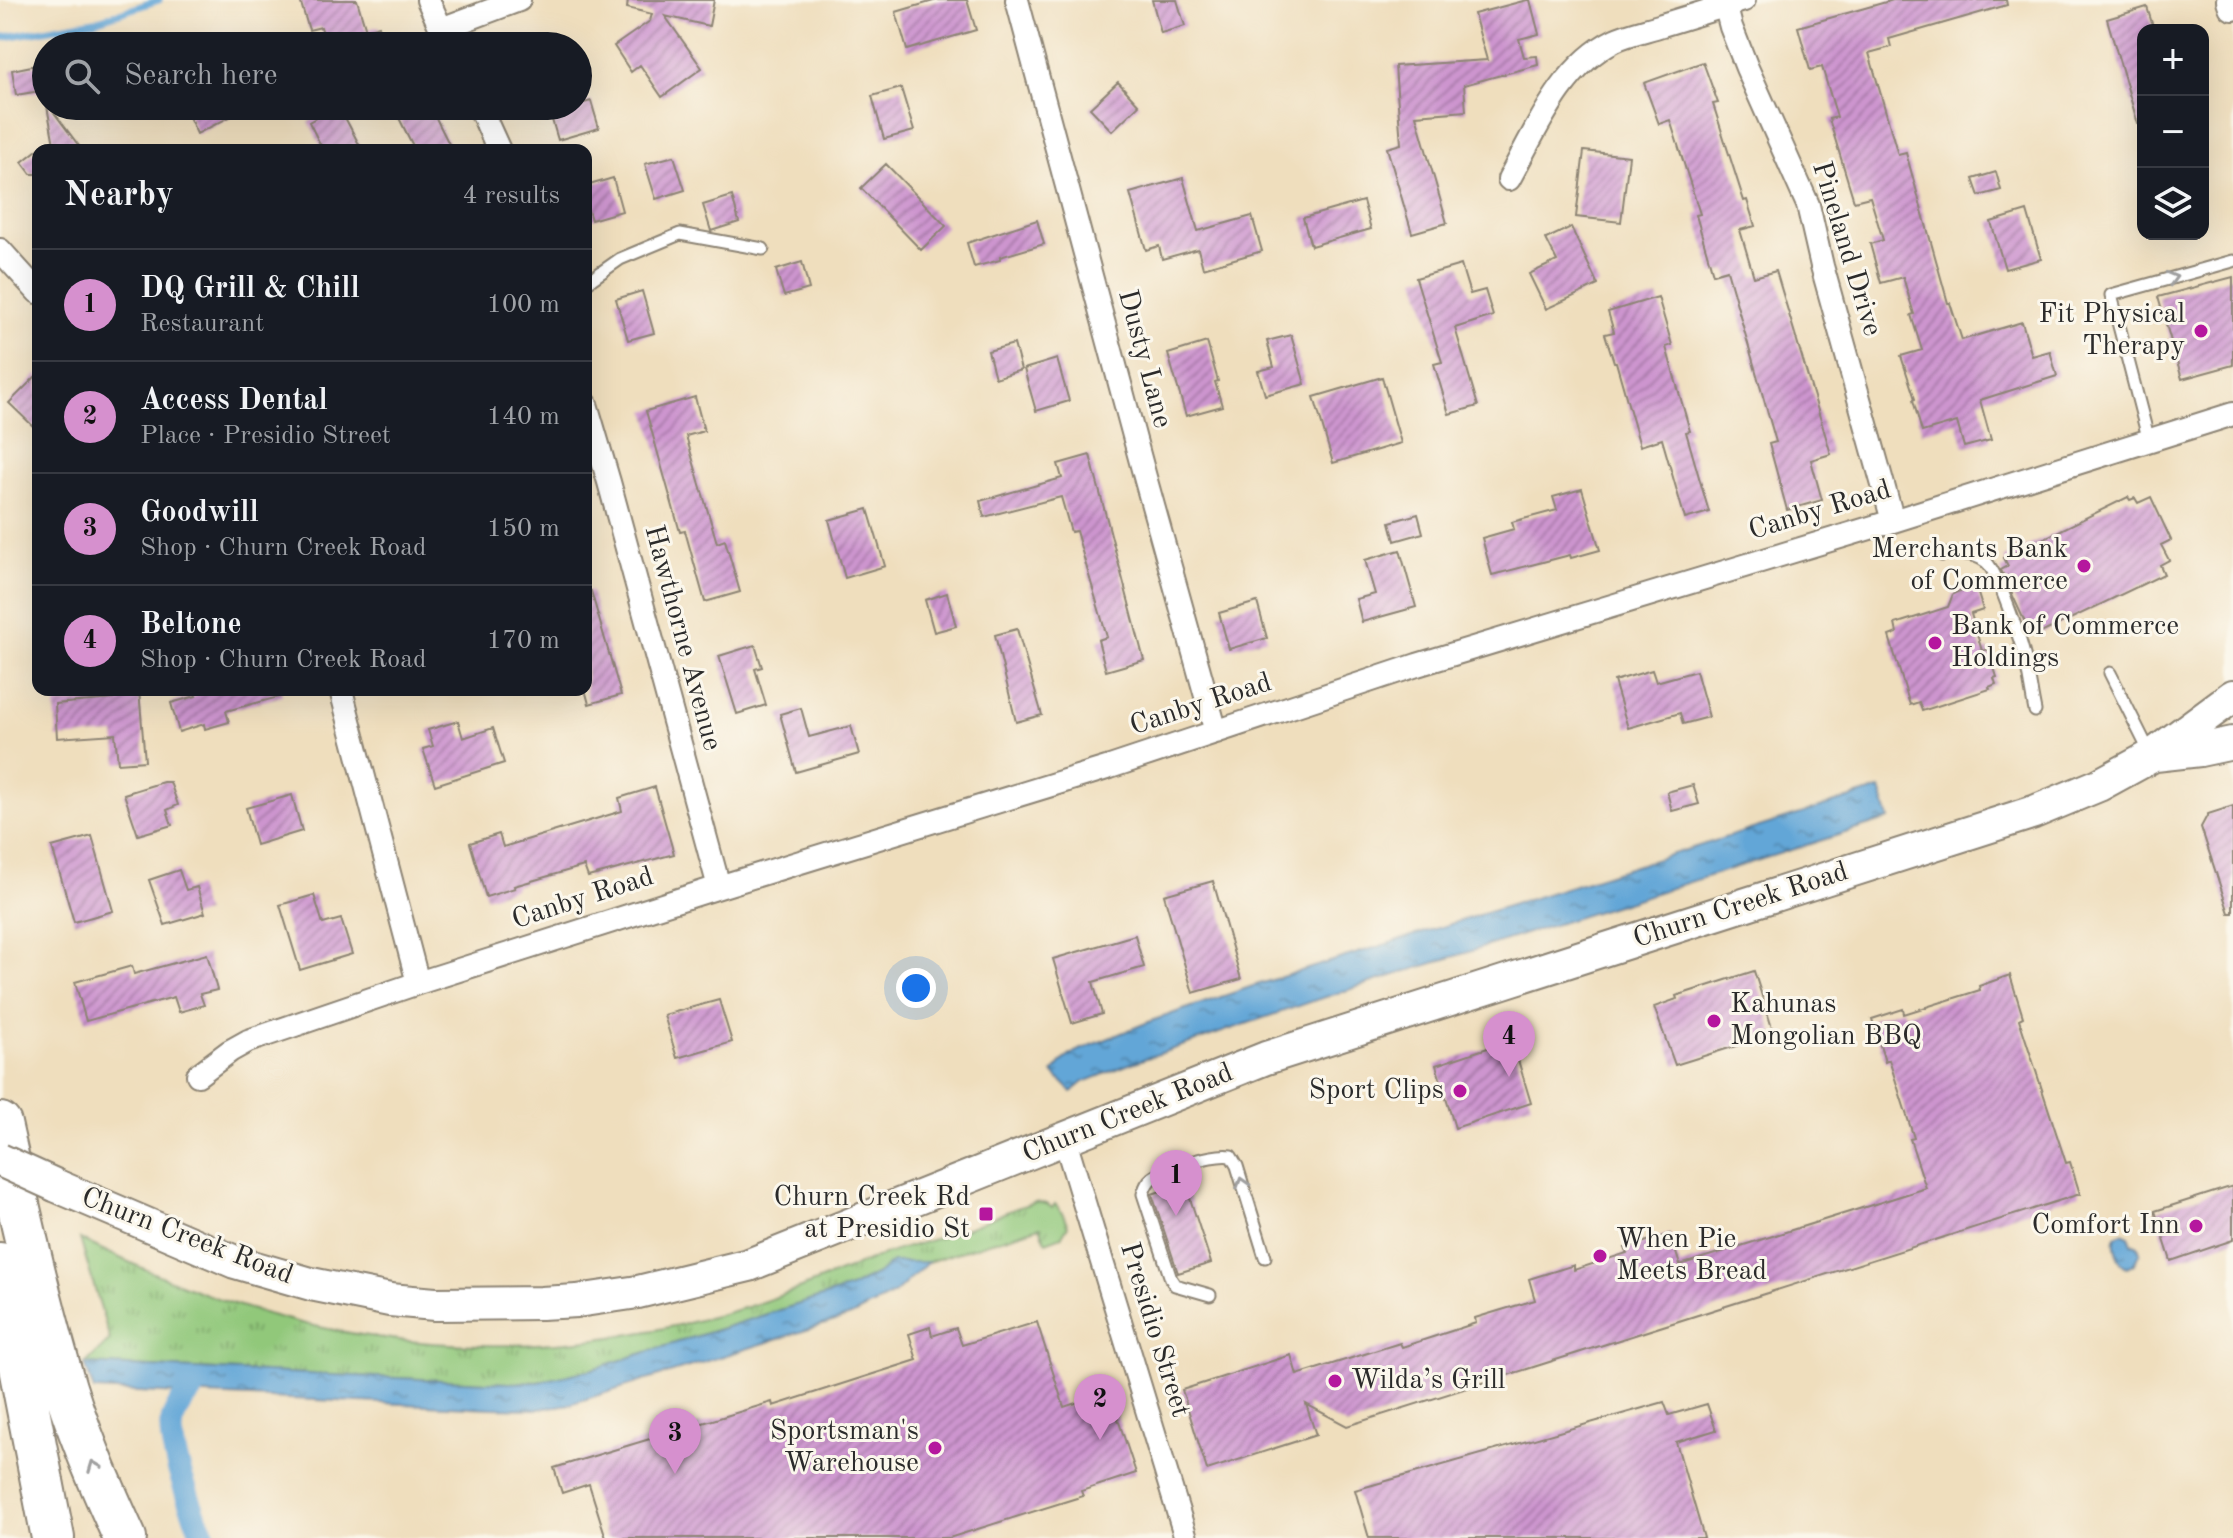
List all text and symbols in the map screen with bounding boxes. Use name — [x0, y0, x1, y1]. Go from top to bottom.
map controls — [2137, 24, 2209, 240]
button: + — [2137, 24, 2209, 96]
search box — [32, 32, 592, 120]
icon: search — [60, 54, 104, 98]
text: Search here — [124, 61, 278, 91]
button: − — [2137, 96, 2209, 168]
street label: Pineland Drive — [1806, 158, 1886, 340]
button: layers — [2137, 168, 2209, 240]
text: Nearby — [64, 179, 174, 213]
text: 4 results — [462, 183, 560, 209]
one-way arrow — [2165, 271, 2179, 288]
text: DQ Grill & Chill — [140, 274, 360, 304]
street label: Dusty Lane — [1112, 287, 1176, 431]
text: 1 — [82, 292, 98, 318]
text: 100 m — [487, 292, 560, 318]
place label: Fit Physical Therapy — [2038, 301, 2185, 361]
text: Restaurant — [140, 311, 264, 337]
marker: Fit Physical Therapy — [2192, 322, 2210, 340]
text: Access Dental — [140, 386, 328, 416]
text: 2 — [82, 404, 98, 430]
text: 140 m — [487, 404, 560, 430]
text: Place · Presidio Street — [140, 423, 391, 449]
street label: Canby Road — [1746, 476, 1894, 546]
text: Goodwill — [140, 498, 259, 528]
text: 3 — [82, 516, 98, 542]
text: 150 m — [487, 516, 560, 542]
street label: Hawthorne Avenue — [638, 522, 726, 754]
text: Shop · Churn Creek Road — [140, 535, 427, 561]
place label: Merchants Bank of Commerce — [1871, 536, 2068, 596]
marker: Merchants Bank of Commerce — [2075, 557, 2093, 575]
text: Beltone — [140, 610, 242, 640]
place label: Bank of Commerce Holdings — [1951, 613, 2179, 673]
text: 4 — [82, 628, 98, 654]
text: 170 m — [487, 628, 560, 654]
marker: Bank of Commerce Holdings — [1926, 634, 1944, 652]
text: Shop · Churn Creek Road — [140, 647, 427, 673]
street label: Canby Road — [1127, 669, 1275, 741]
street label: Churn Creek Road — [1630, 858, 1852, 954]
street label: Canby Road — [509, 863, 657, 935]
your location — [896, 968, 936, 1008]
place label: Kahunas Mongolian BBQ — [1730, 991, 1922, 1051]
pin: 4 — [1483, 1011, 1535, 1077]
marker: Kahunas Mongolian BBQ — [1705, 1012, 1723, 1030]
street label: Churn Creek Road — [1019, 1059, 1237, 1169]
place label: Sport Clips — [1309, 1077, 1444, 1105]
marker: Sport Clips — [1451, 1082, 1469, 1100]
pin: 1 — [1150, 1150, 1202, 1216]
one-way arrow — [1235, 1176, 1251, 1190]
street label: Churn Creek Road — [77, 1184, 297, 1290]
place label: Churn Creek Rd at Presidio St — [774, 1184, 970, 1244]
marker: Churn Creek Rd at Presidio St — [977, 1205, 995, 1223]
place label: Comfort Inn — [2032, 1212, 2180, 1240]
marker: Comfort Inn — [2187, 1217, 2205, 1235]
place label: When Pie Meets Bread — [1616, 1226, 1767, 1286]
street label: Presidio Street — [1114, 1239, 1194, 1421]
marker: When Pie Meets Bread — [1591, 1247, 1609, 1265]
place label: Wilda’s Grill — [1351, 1367, 1505, 1395]
marker: Wilda’s Grill — [1326, 1372, 1344, 1390]
pin: 2 — [1074, 1374, 1126, 1440]
pin: 3 — [649, 1408, 701, 1474]
place label: Sportsman's Warehouse — [770, 1418, 919, 1478]
marker: Sportsman's Warehouse — [926, 1439, 944, 1457]
one-way arrow — [87, 1460, 104, 1474]

